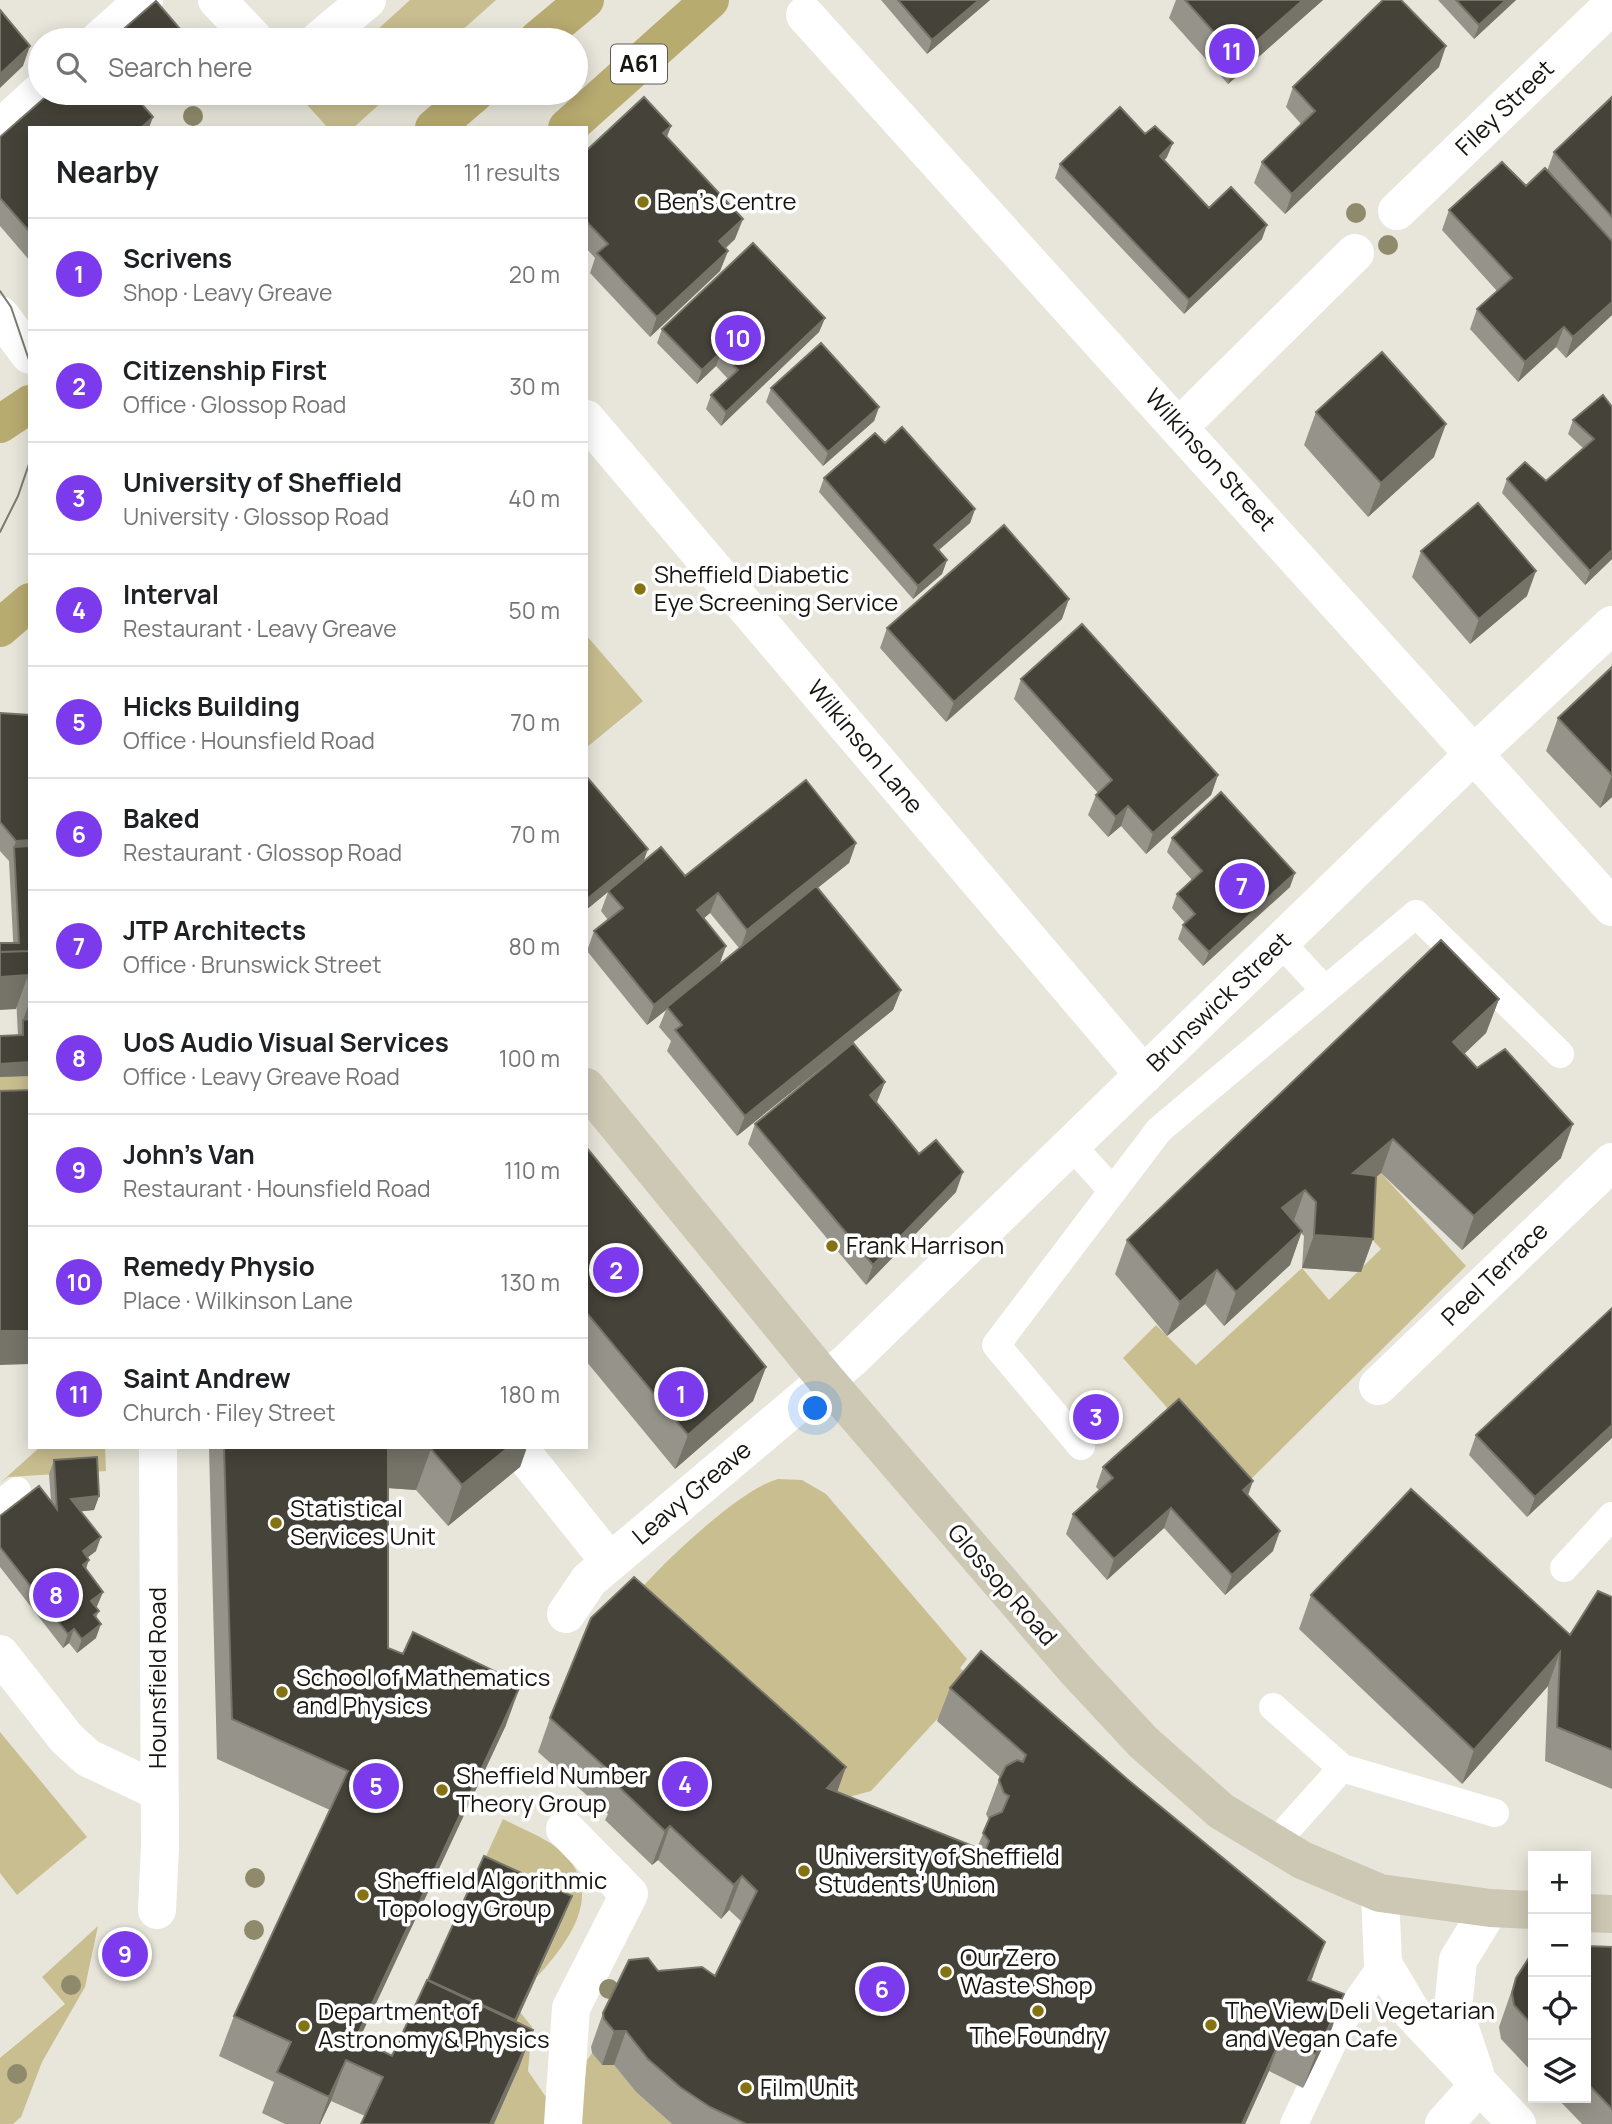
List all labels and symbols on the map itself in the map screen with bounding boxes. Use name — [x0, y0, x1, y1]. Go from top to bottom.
pin: 11 — [1209, 25, 1255, 77]
road number: A61 — [611, 44, 667, 83]
street label: Filey Street — [1448, 52, 1560, 162]
place label: Ben's Centre — [657, 184, 797, 217]
marker: Ben's Centre — [635, 194, 651, 210]
pin: 10 — [715, 312, 761, 364]
street label: Wilkinson Street — [1138, 381, 1284, 537]
place label: Sheffield Diabetic Eye Screening Service — [654, 557, 898, 618]
marker: Sheffield Diabetic Eye Screening Service — [632, 581, 648, 597]
street label: Wilkinson Lane — [801, 672, 932, 820]
pin: 7 — [1219, 860, 1265, 912]
street label: Brunswick Street — [1139, 924, 1297, 1078]
street label: Peel Terrace — [1433, 1214, 1554, 1332]
place label: Frank Harrison — [846, 1228, 1004, 1261]
marker: Frank Harrison — [824, 1238, 840, 1254]
pin: 2 — [593, 1244, 639, 1296]
pin: 1 — [658, 1368, 704, 1420]
your location — [798, 1391, 832, 1425]
pin: 3 — [1073, 1391, 1119, 1443]
street label: Leavy Greave — [624, 1432, 758, 1551]
place label: Statistical Services Unit — [290, 1491, 436, 1552]
marker: Statistical Services Unit — [268, 1515, 284, 1531]
street label: Glossop Road — [941, 1516, 1065, 1652]
pin: 8 — [33, 1569, 79, 1621]
street label: Hounsfield Road — [140, 1587, 173, 1769]
place label: School of Mathematics and Physics — [296, 1660, 550, 1721]
marker: School of Mathematics and Physics — [274, 1684, 290, 1700]
place label: Sheffield Number Theory Group — [456, 1758, 648, 1819]
pin: 4 — [662, 1758, 708, 1810]
pin: 5 — [353, 1760, 399, 1812]
marker: Sheffield Number Theory Group — [434, 1782, 450, 1798]
place label: University of Sheffield Students' Union — [818, 1839, 1060, 1900]
place label: Sheffield Algorithmic Topology Group — [377, 1863, 607, 1924]
marker: University of Sheffield Students' Union — [796, 1863, 812, 1879]
marker: Sheffield Algorithmic Topology Group — [355, 1887, 371, 1903]
pin: 9 — [102, 1928, 148, 1980]
place label: Our Zero Waste Shop — [960, 1940, 1093, 2001]
pin: 6 — [859, 1963, 905, 2015]
marker: Our Zero Waste Shop — [938, 1964, 954, 1980]
place label: The View Deli Vegetarian and Vegan Cafe — [1225, 1993, 1495, 2054]
place label: Department of Astronomy & Physics — [318, 1994, 550, 2055]
marker: The Foundry — [1030, 2003, 1046, 2019]
marker: The View Deli Vegetarian and Vegan Cafe — [1203, 2017, 1219, 2033]
marker: Department of Astronomy & Physics — [296, 2018, 312, 2034]
place label: The Foundry — [969, 2018, 1107, 2051]
place label: Film Unit — [760, 2070, 855, 2103]
marker: Film Unit — [738, 2080, 754, 2096]

